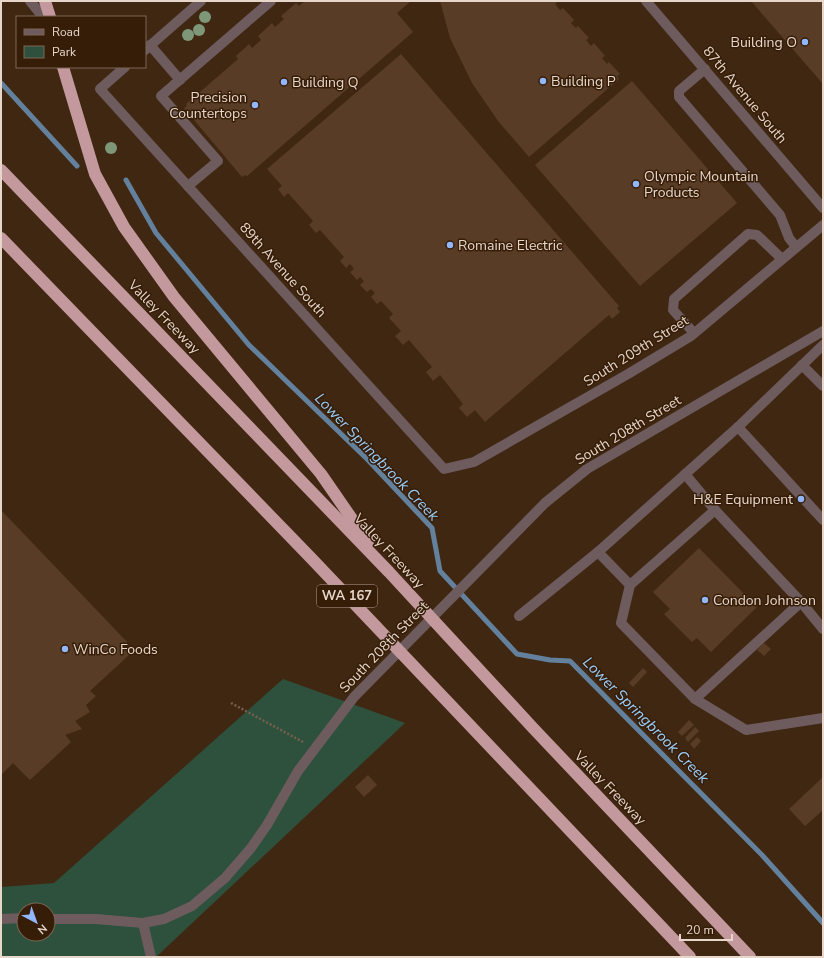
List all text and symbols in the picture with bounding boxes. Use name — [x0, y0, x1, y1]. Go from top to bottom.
legend — [16, 16, 146, 68]
text: Road — [52, 24, 80, 40]
place label: Building O — [730, 33, 797, 52]
marker: Building O — [800, 37, 810, 47]
street label: 87th Avenue South — [699, 42, 791, 148]
text: Park — [52, 44, 77, 60]
place label: Building P — [551, 72, 616, 91]
place label: Building Q — [292, 73, 359, 92]
marker: Building P — [538, 76, 548, 86]
marker: Building Q — [279, 77, 289, 87]
place label: Precision Countertops — [169, 88, 247, 123]
marker: Precision Countertops — [250, 100, 260, 110]
place label: Olympic Mountain Products — [644, 167, 758, 202]
marker: Olympic Mountain Products — [631, 179, 641, 189]
street label: 89th Avenue South — [235, 218, 331, 322]
place label: Romaine Electric — [458, 236, 563, 255]
marker: Romaine Electric — [445, 240, 455, 250]
street label: Valley Freeway — [123, 275, 205, 359]
street label: South 209th Street — [580, 311, 692, 391]
water label: Lower Springbrook Creek — [310, 389, 444, 526]
street label: South 208th Street — [571, 391, 685, 469]
place label: H&E Equipment — [693, 490, 793, 509]
marker: H&E Equipment — [796, 494, 806, 504]
street label: Valley Freeway — [349, 509, 429, 593]
road number: WA 167 — [317, 585, 377, 607]
place label: Condon Johnson — [713, 591, 816, 610]
marker: Condon Johnson — [700, 595, 710, 605]
street label: South 208th Street — [335, 597, 433, 697]
place label: WinCo Foods — [73, 640, 158, 659]
marker: WinCo Foods — [60, 644, 70, 654]
water label: Lower Springbrook Creek — [578, 652, 714, 788]
street label: Valley Freeway — [569, 746, 651, 830]
north arrow — [16, 902, 56, 942]
scale bar — [680, 916, 732, 942]
text: N — [34, 921, 50, 938]
text: 20 m — [686, 922, 714, 938]

